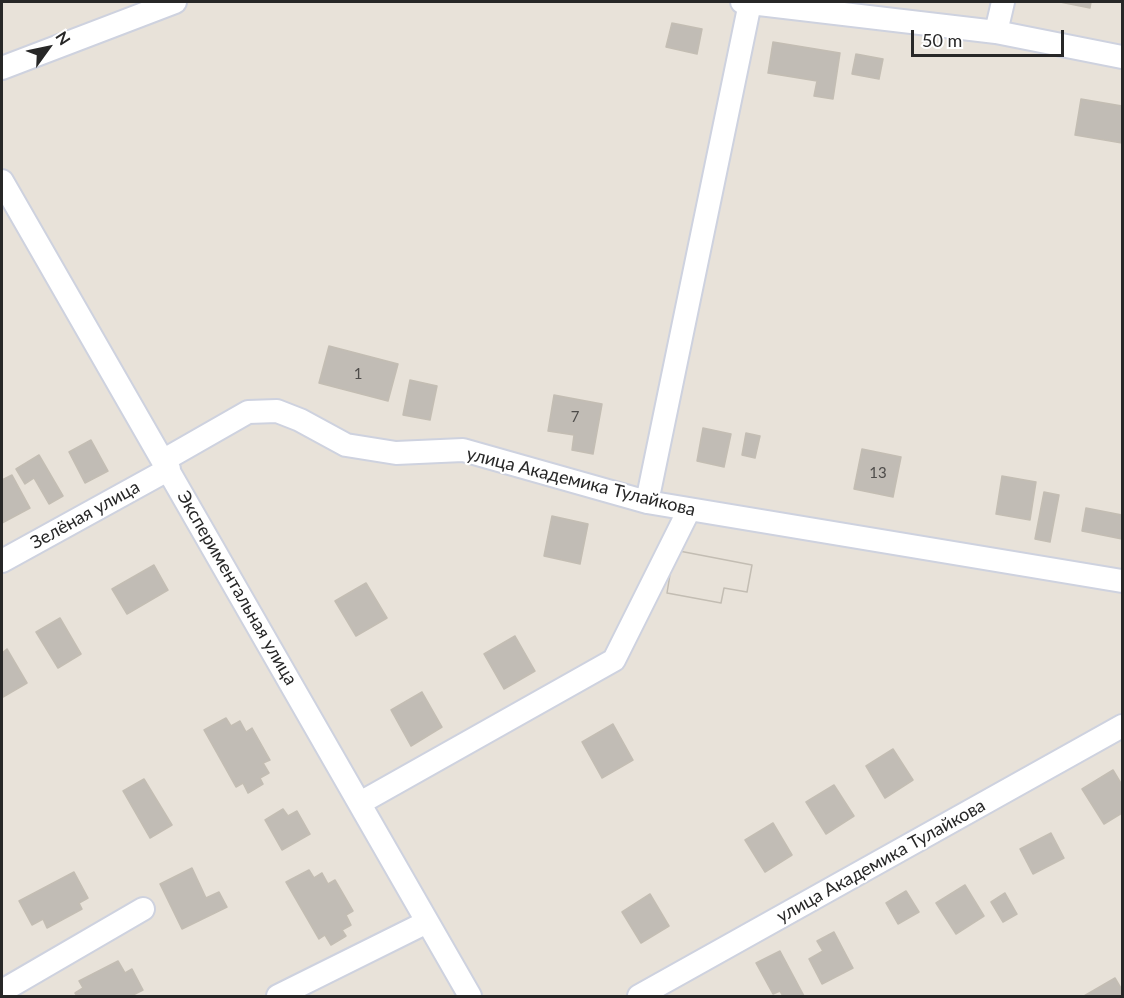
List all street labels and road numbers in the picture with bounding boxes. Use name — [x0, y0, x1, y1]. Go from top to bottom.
street label: улица Академика Тулайкова — [464, 443, 698, 521]
street label: Зелёная улица — [27, 476, 143, 554]
street label: Экспериментальная улица — [172, 487, 302, 689]
street label: улица Академика Тулайкова — [773, 795, 989, 927]

